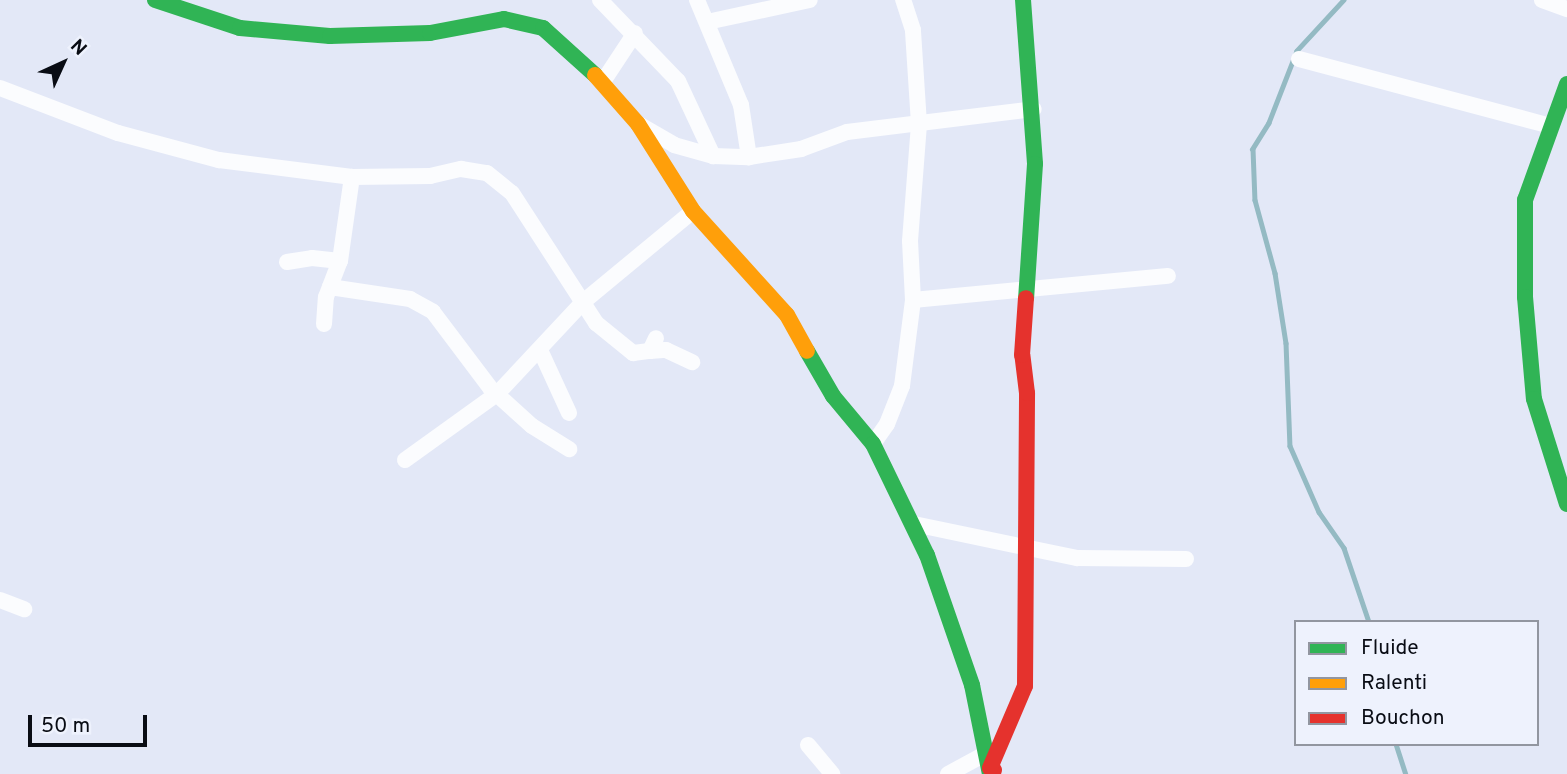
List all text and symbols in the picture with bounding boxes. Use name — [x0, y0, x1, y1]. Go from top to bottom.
north arrow — [28, 28, 98, 98]
text: N — [65, 35, 91, 61]
legend — [1294, 620, 1539, 746]
text: Fluide — [1361, 635, 1419, 662]
text: Ralenti — [1361, 670, 1427, 697]
scale bar — [32, 700, 150, 744]
text: Bouchon — [1361, 705, 1444, 732]
text: 50 m — [41, 713, 90, 740]

